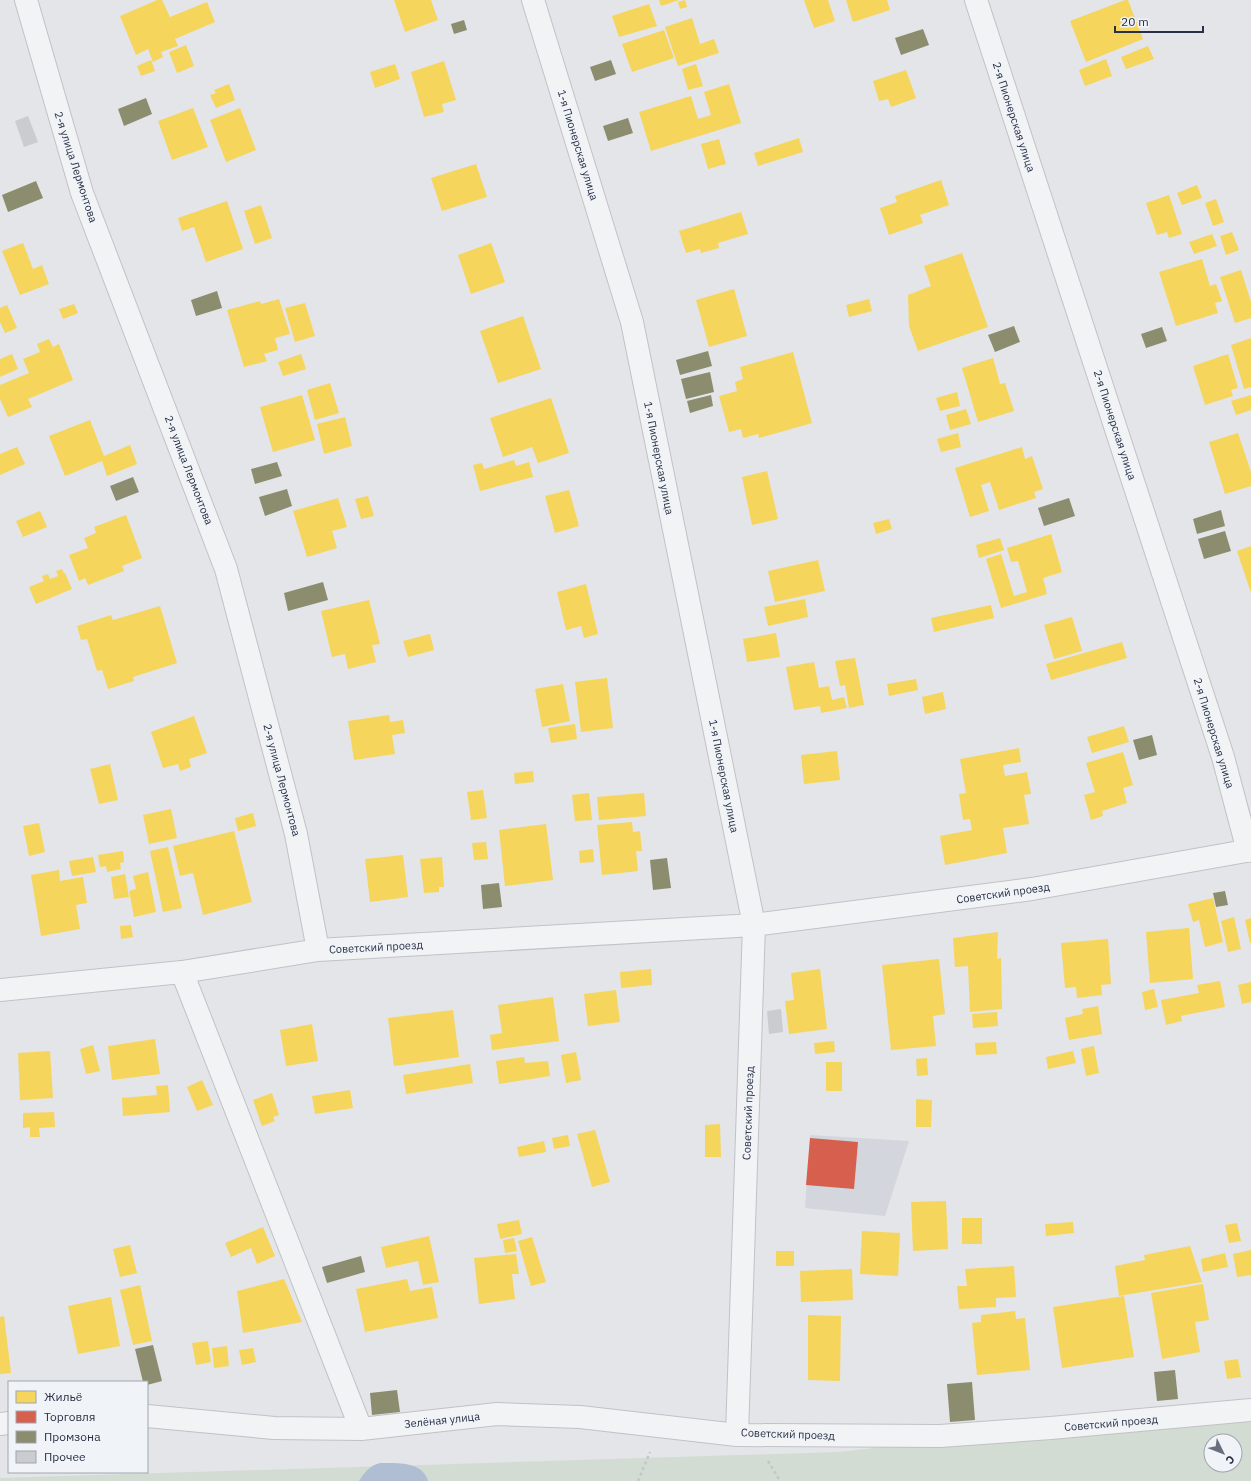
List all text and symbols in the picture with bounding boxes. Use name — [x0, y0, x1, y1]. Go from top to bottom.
scale bar — [1115, 8, 1203, 34]
text: 20 m — [1121, 14, 1149, 29]
street label: 2-я Пионерская улица — [990, 60, 1038, 174]
street label: 1-я Пионерская улица — [555, 88, 602, 202]
street label: 2-я улица Лермонтова — [51, 110, 101, 224]
street label: 2-я Пионерская улица — [1091, 368, 1139, 482]
street label: 1-я Пионерская улица — [641, 400, 677, 516]
street label: 2-я улица Лермонтова — [162, 413, 216, 527]
street label: 2-я Пионерская улица — [1191, 676, 1238, 790]
street label: 1-я Пионерская улица — [706, 718, 742, 834]
street label: 2-я улица Лермонтова — [260, 722, 304, 838]
street label: Советский проезд — [955, 879, 1051, 906]
street label: Советский проезд — [329, 938, 424, 956]
street label: Советский проезд — [739, 1065, 757, 1160]
legend — [8, 1381, 148, 1473]
text: Жильё — [44, 1389, 83, 1404]
text: Торговля — [44, 1409, 95, 1424]
street label: Зелёная улица — [403, 1409, 481, 1431]
street label: Советский проезд — [1063, 1412, 1159, 1434]
street label: Советский проезд — [741, 1425, 836, 1443]
text: Промзона — [44, 1429, 101, 1444]
north arrow — [1203, 1433, 1243, 1473]
text: Прочее — [44, 1449, 86, 1464]
text: С — [1223, 1452, 1238, 1467]

